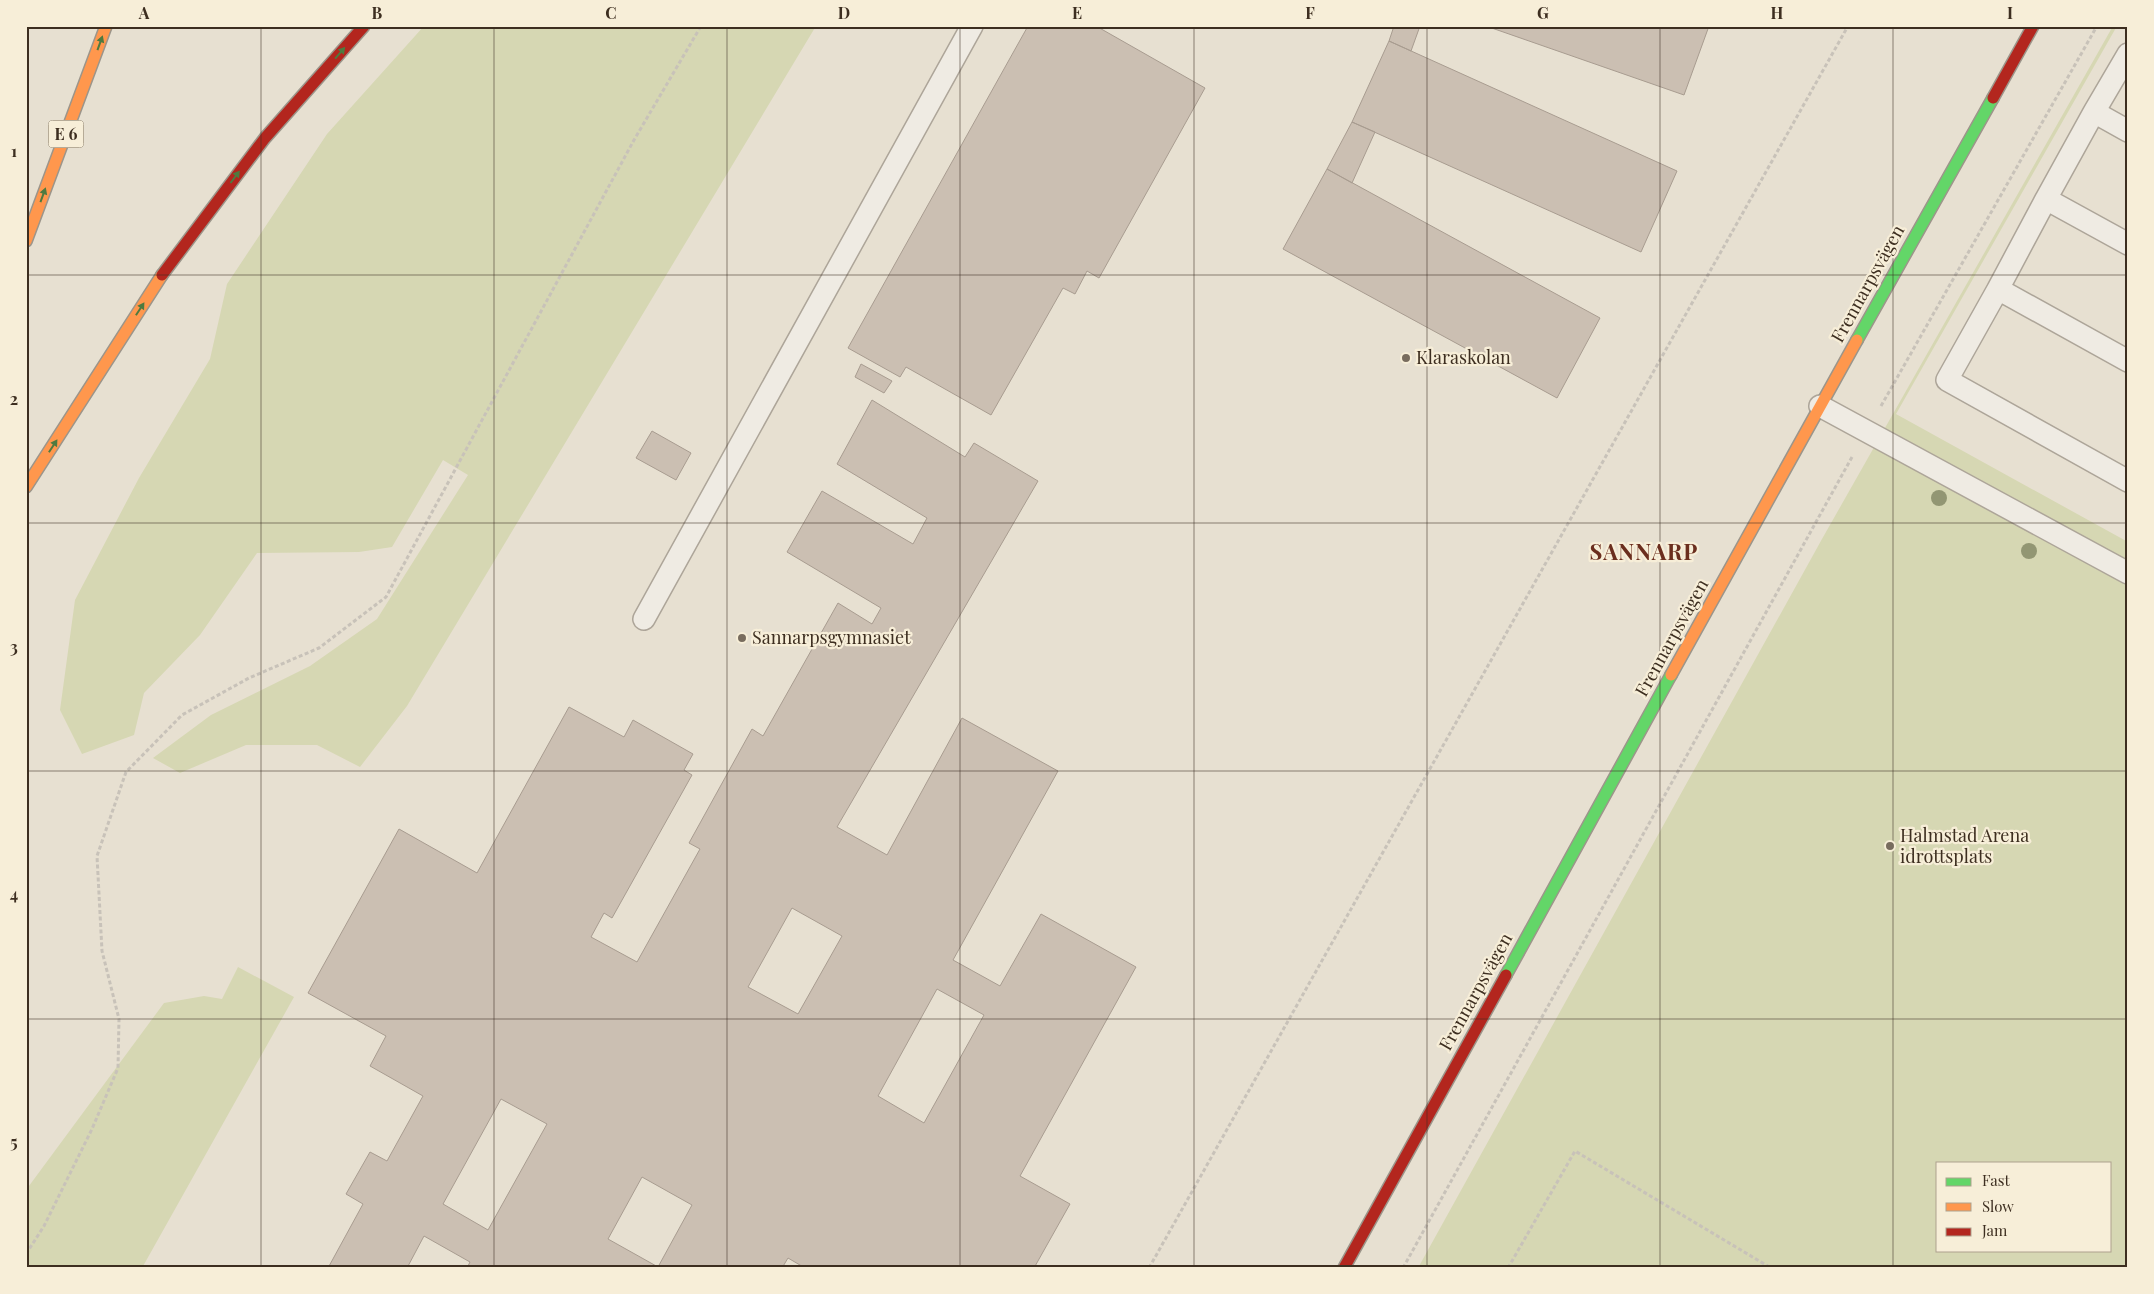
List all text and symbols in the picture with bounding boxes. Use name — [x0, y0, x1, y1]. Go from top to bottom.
text: A — [138, 2, 150, 23]
text: B — [372, 2, 383, 23]
text: C — [605, 2, 617, 23]
text: D — [838, 2, 850, 23]
text: E — [1072, 2, 1082, 23]
text: F — [1305, 2, 1315, 23]
text: G — [1537, 2, 1549, 23]
text: H — [1771, 2, 1784, 23]
text: I — [2007, 2, 2013, 23]
one-way arrow — [96, 35, 104, 50]
one-way arrow — [334, 46, 345, 59]
road number: E 6 — [48, 120, 84, 148]
text: 1 — [11, 140, 17, 161]
one-way arrow — [230, 171, 241, 184]
one-way arrow — [40, 188, 47, 203]
street label: Frennarpsvägen — [1825, 220, 1909, 347]
one-way arrow — [136, 302, 145, 316]
place label: Klaraskolan — [1416, 345, 1511, 369]
marker: Klaraskolan — [1400, 352, 1412, 364]
text: 2 — [10, 388, 18, 409]
one-way arrow — [48, 439, 57, 452]
district label: SANNARP — [1590, 536, 1698, 566]
street label: Frennarpsvägen — [1629, 574, 1713, 701]
place label: Sannarpsgymnasiet — [752, 625, 911, 649]
marker: Sannarpsgymnasiet — [736, 632, 748, 644]
text: 3 — [10, 636, 18, 657]
place label: Halmstad Arena idrottsplats — [1900, 823, 2029, 868]
marker: Halmstad Arena idrottsplats — [1884, 840, 1896, 852]
text: 4 — [10, 883, 18, 904]
street label: Frennarpsvägen — [1433, 928, 1517, 1055]
text: 5 — [10, 1131, 18, 1152]
legend — [1936, 1162, 2112, 1252]
text: Fast — [1982, 1170, 2011, 1190]
text: Slow — [1982, 1196, 2014, 1216]
text: Jam — [1981, 1220, 2008, 1240]

